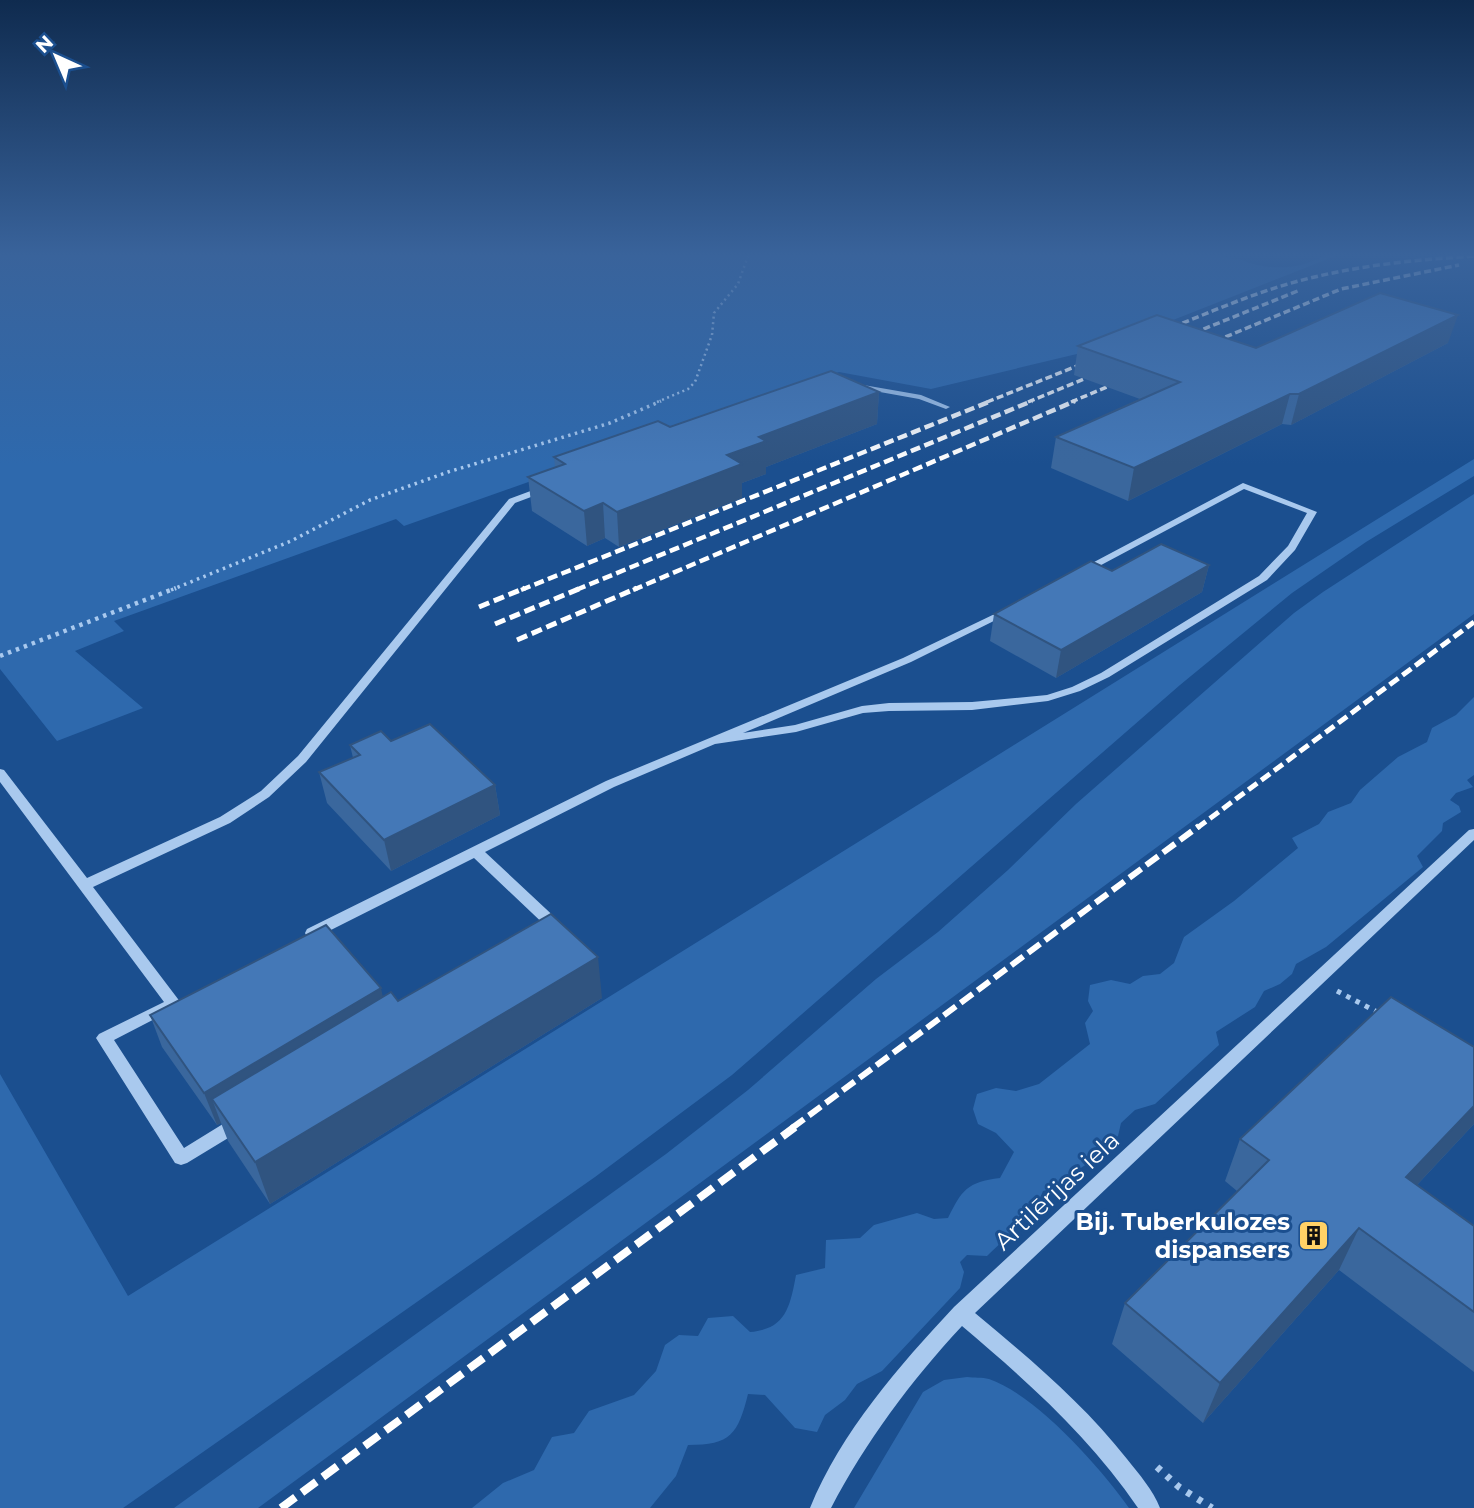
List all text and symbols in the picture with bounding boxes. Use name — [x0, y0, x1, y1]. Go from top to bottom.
north arrow — [21, 21, 91, 91]
text: N — [31, 31, 58, 58]
street label: Artilērijas iela — [988, 1125, 1125, 1256]
place label: Bij. Tuberkulozes dispansers — [1076, 1207, 1290, 1264]
building icon: Bij. Tuberkulozes dispansers — [1296, 1219, 1330, 1253]

